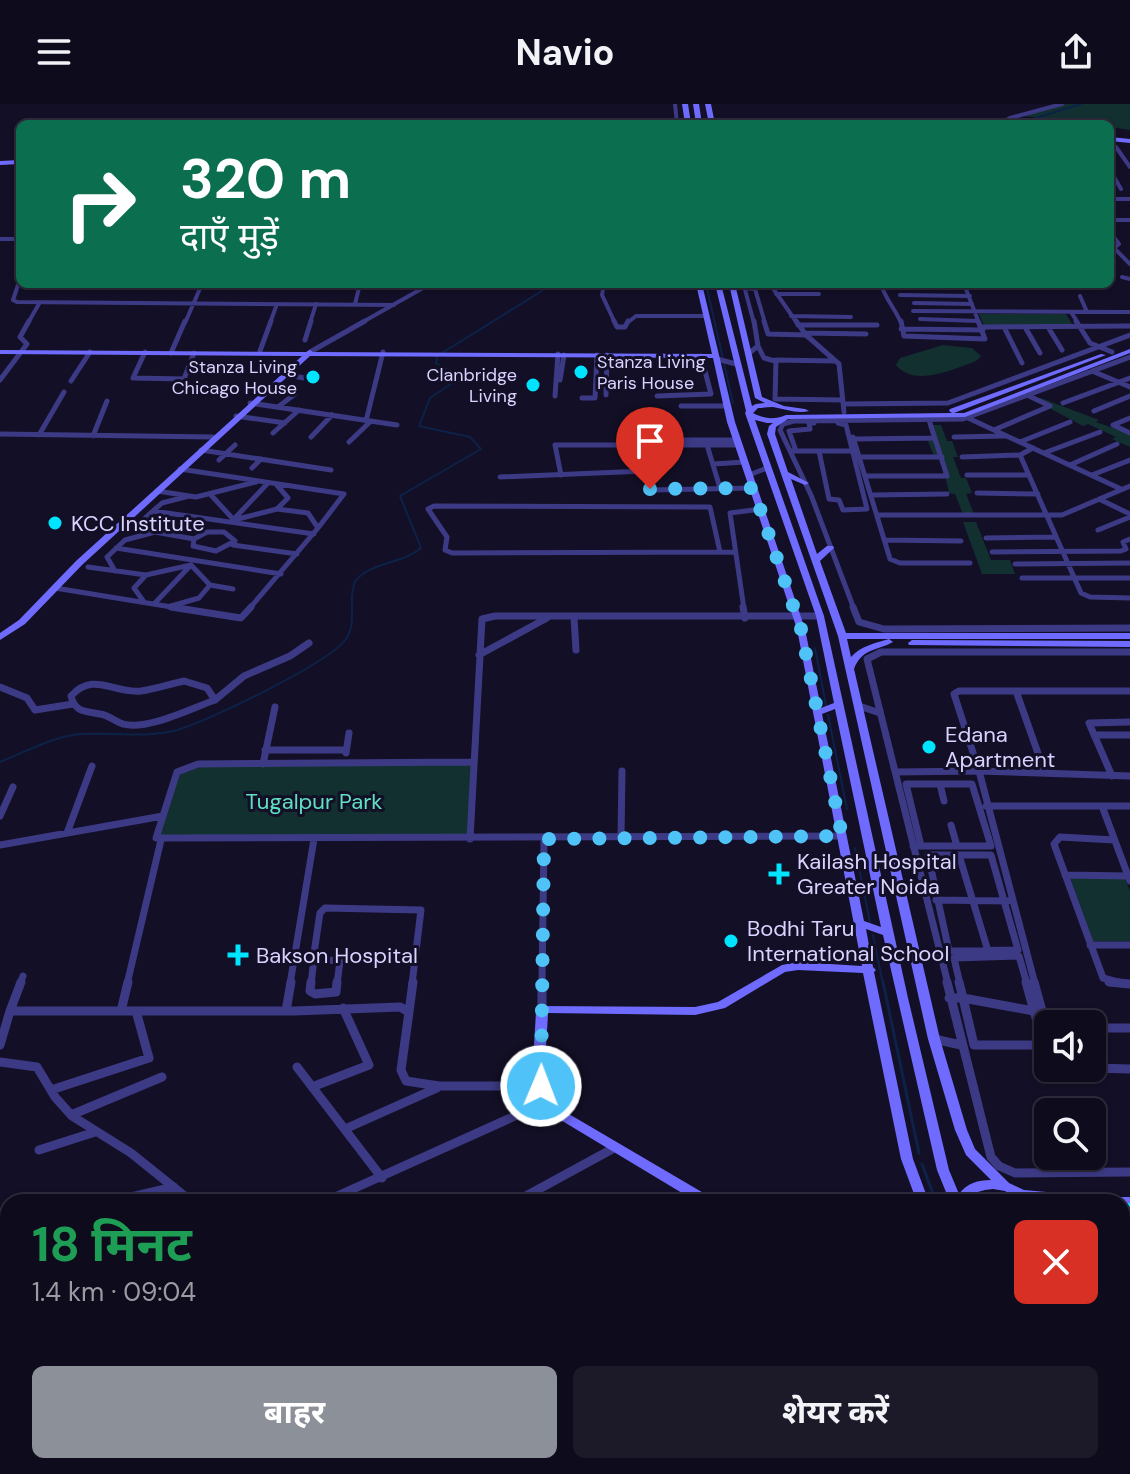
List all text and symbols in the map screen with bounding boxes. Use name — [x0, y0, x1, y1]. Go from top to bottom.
text: Navio — [516, 29, 614, 76]
icon: menu — [32, 30, 76, 74]
icon: share — [1054, 30, 1098, 74]
text: 320 m — [180, 142, 351, 215]
icon: right — [48, 152, 152, 256]
text: दाएँ मुड़ें — [180, 213, 279, 260]
place label: Stanza Living Paris House — [597, 350, 705, 395]
place label: Stanza Living Chicago House — [172, 355, 297, 400]
place label: Clanbridge Living — [427, 363, 517, 408]
marker: Stanza Living Paris House — [572, 363, 590, 381]
marker: Stanza Living Chicago House — [304, 368, 322, 386]
marker: Clanbridge Living — [524, 376, 542, 394]
pin — [616, 407, 684, 489]
icon: arrive — [628, 419, 672, 463]
place label: KCC Institute — [71, 509, 205, 538]
marker: KCC Institute — [46, 514, 64, 532]
place label: Edana Apartment — [945, 720, 1055, 774]
marker: Edana Apartment — [920, 738, 938, 756]
park label: Tugalpur Park — [246, 787, 382, 816]
place label: Kailash Hospital Greater Noida — [797, 847, 957, 901]
marker: Kailash Hospital Greater Noida — [768, 863, 790, 885]
place label: Bodhi Taru International School — [747, 914, 949, 968]
marker: Bodhi Taru International School — [722, 932, 740, 950]
place label: Bakson Hospital — [256, 941, 418, 970]
marker: Bakson Hospital — [227, 944, 249, 966]
map controls — [1034, 1010, 1106, 1170]
button: sound — [1034, 1010, 1106, 1082]
position arrow — [499, 1044, 583, 1128]
button: search — [1034, 1098, 1106, 1170]
text: 18 मिनट — [32, 1213, 192, 1276]
button: close — [1014, 1220, 1098, 1304]
text: 1.4 km · 09:04 — [32, 1275, 196, 1309]
button: बाहर — [32, 1366, 557, 1458]
button: शेयर करें — [573, 1366, 1098, 1458]

